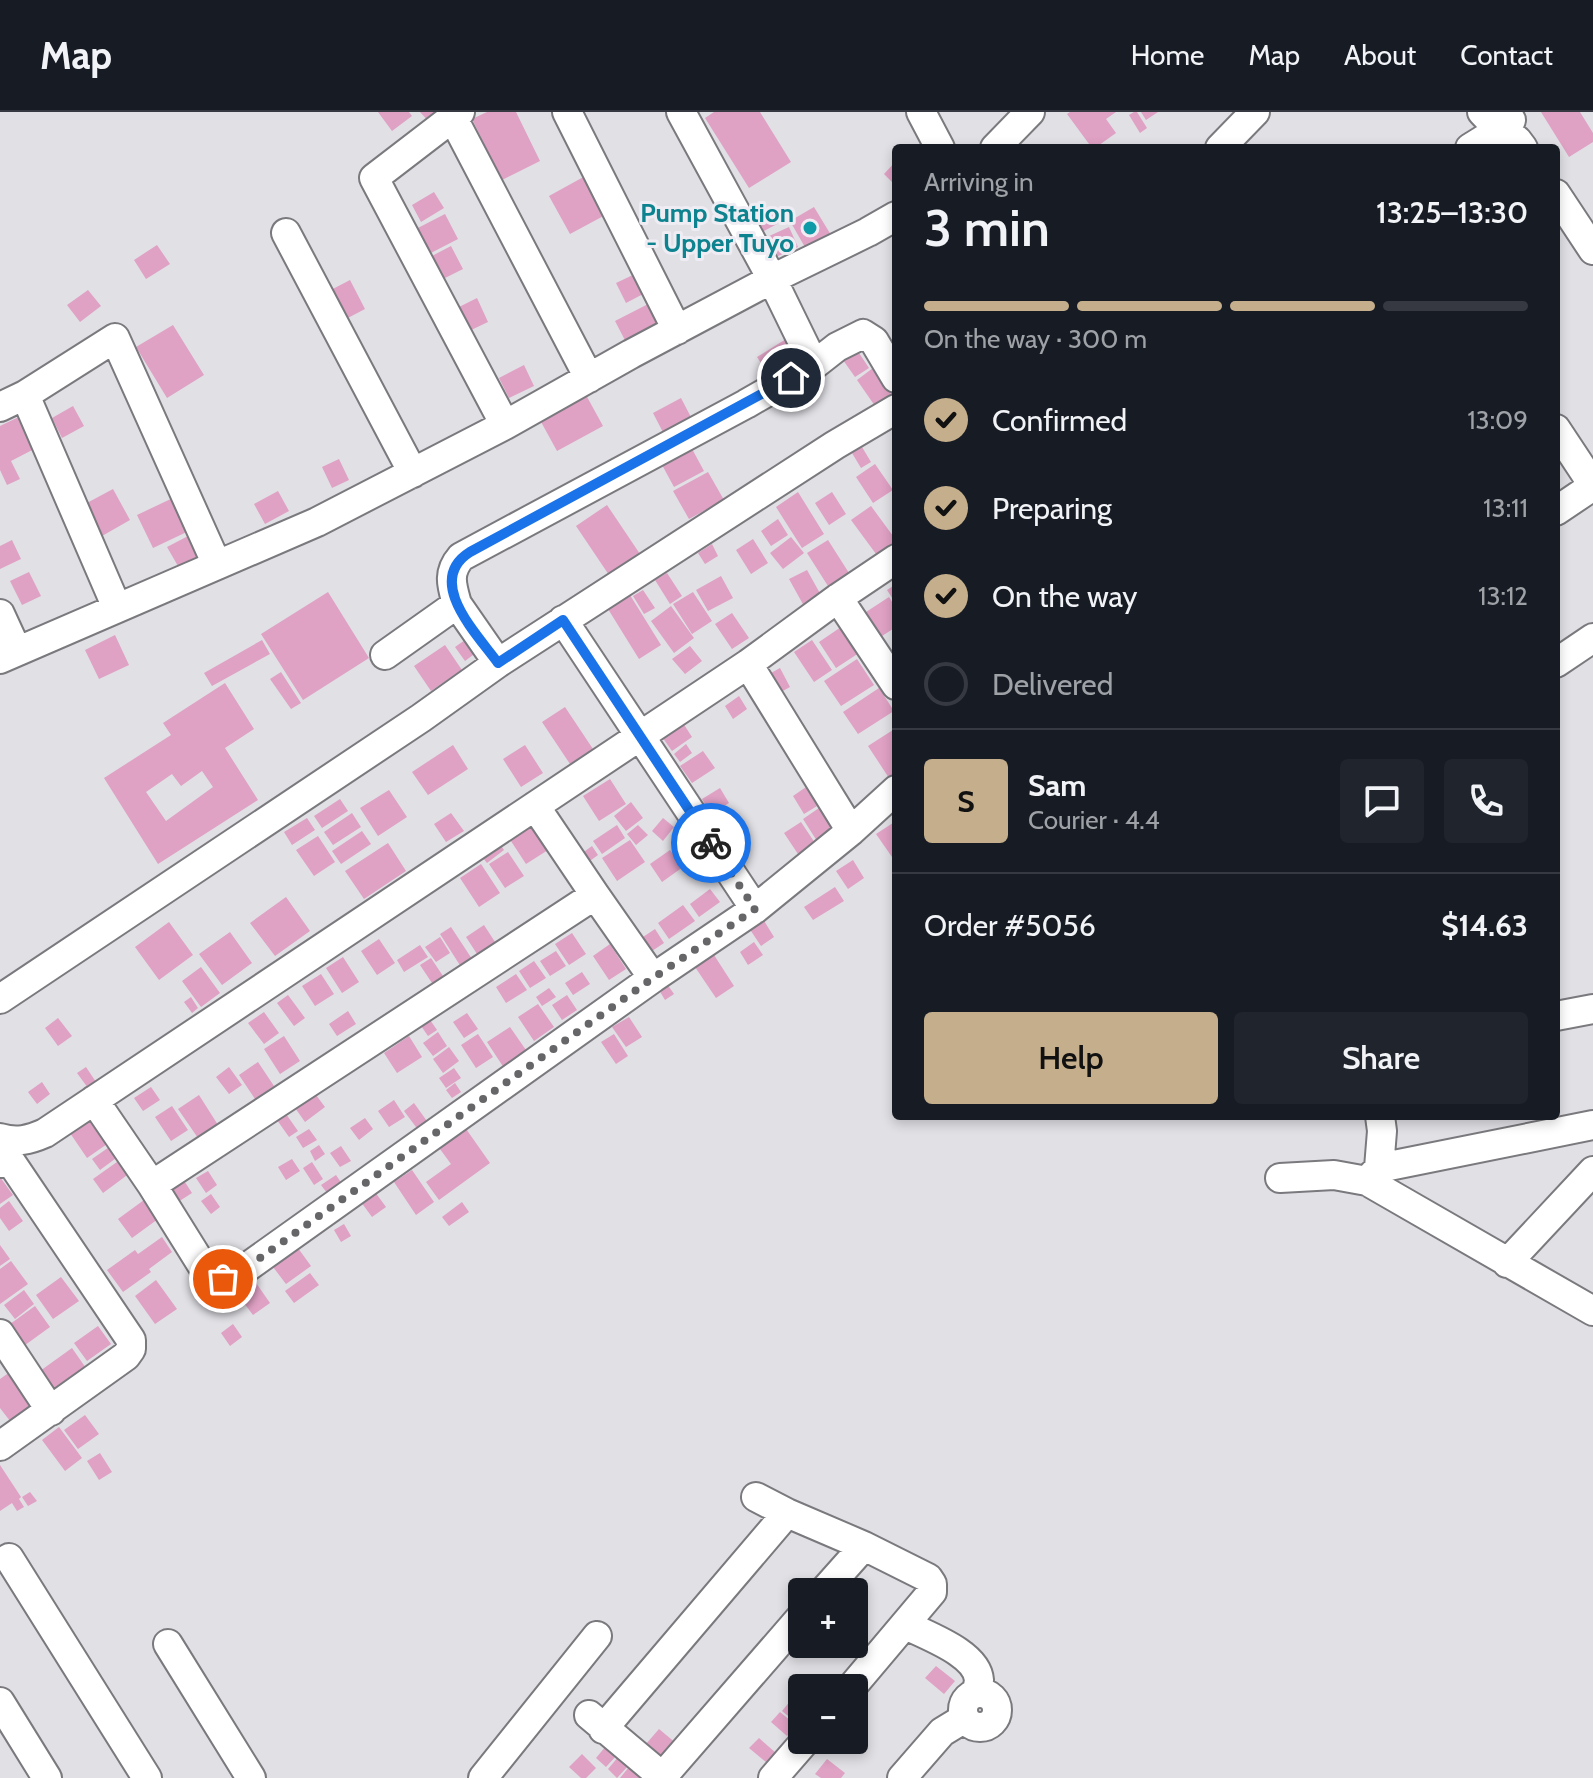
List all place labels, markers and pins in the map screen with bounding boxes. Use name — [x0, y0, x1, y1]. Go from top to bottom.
place label: Pump Station - Upper Tuyo — [640, 197, 794, 259]
marker: Pump Station - Upper Tuyo — [801, 219, 819, 237]
pin — [757, 344, 825, 412]
pin — [189, 1245, 257, 1313]

